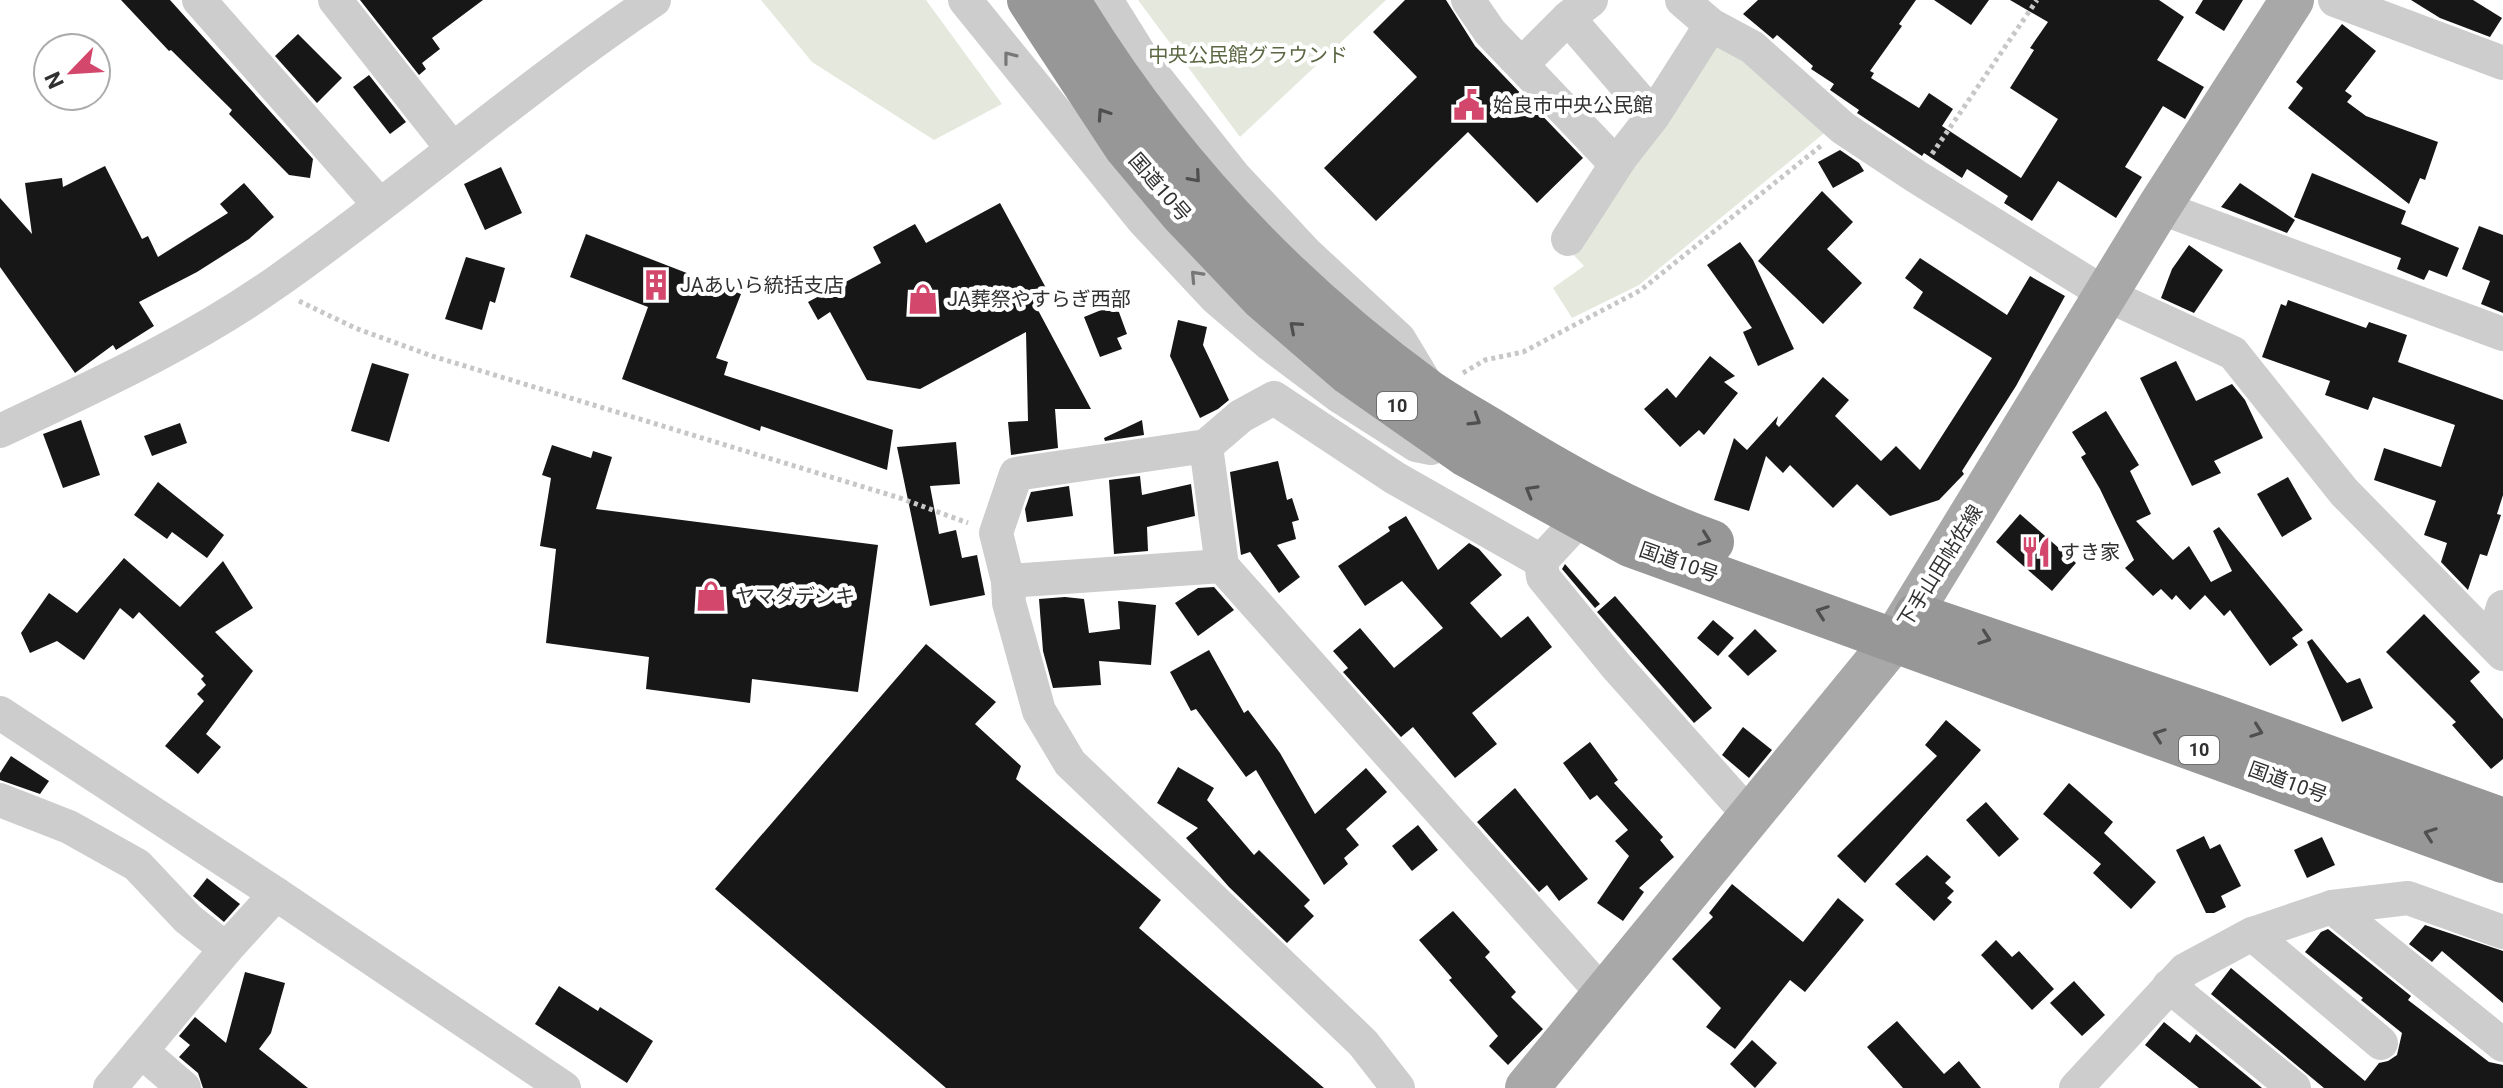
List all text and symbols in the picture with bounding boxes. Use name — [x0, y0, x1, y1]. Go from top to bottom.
north arrow — [32, 32, 112, 112]
park label: 中央公民館グラウンド — [1148, 43, 1348, 67]
one-way arrow — [1005, 51, 1019, 66]
text: N — [40, 68, 69, 93]
public building icon: 姶良市中央公民館 — [1452, 88, 1486, 122]
place label: 姶良市中央公民館 — [1493, 93, 1653, 117]
one-way arrow — [1098, 108, 1113, 122]
street label: 国道10号 — [1124, 148, 1196, 226]
one-way arrow — [1186, 167, 1200, 182]
building icon: JAあいら統括支店 — [639, 268, 673, 302]
one-way arrow — [1190, 271, 1205, 285]
place label: JAあいら統括支店 — [680, 273, 844, 297]
shop icon: JA葬祭やすらぎ西部 — [906, 282, 940, 316]
place label: JA葬祭やすらぎ西部 — [947, 287, 1131, 311]
one-way arrow — [1290, 322, 1304, 337]
road number: 10 — [1377, 392, 1417, 420]
one-way arrow — [1466, 410, 1481, 425]
one-way arrow — [1524, 486, 1539, 501]
street label: 下手山田帖佐線 — [1893, 500, 1987, 632]
one-way arrow — [1697, 529, 1711, 546]
restaurant icon: すき家 — [2019, 535, 2053, 569]
street label: 国道10号 — [1636, 537, 1722, 587]
place label: すき家 — [2060, 540, 2120, 564]
shop icon: ヤマダデンキ — [694, 579, 728, 613]
place label: ヤマダデンキ — [735, 584, 855, 608]
one-way arrow — [1815, 606, 1829, 622]
one-way arrow — [1977, 629, 1991, 645]
one-way arrow — [2250, 722, 2264, 738]
one-way arrow — [2153, 728, 2167, 745]
road number: 10 — [2179, 736, 2219, 764]
street label: 国道10号 — [2245, 757, 2331, 807]
one-way arrow — [2424, 827, 2438, 844]

